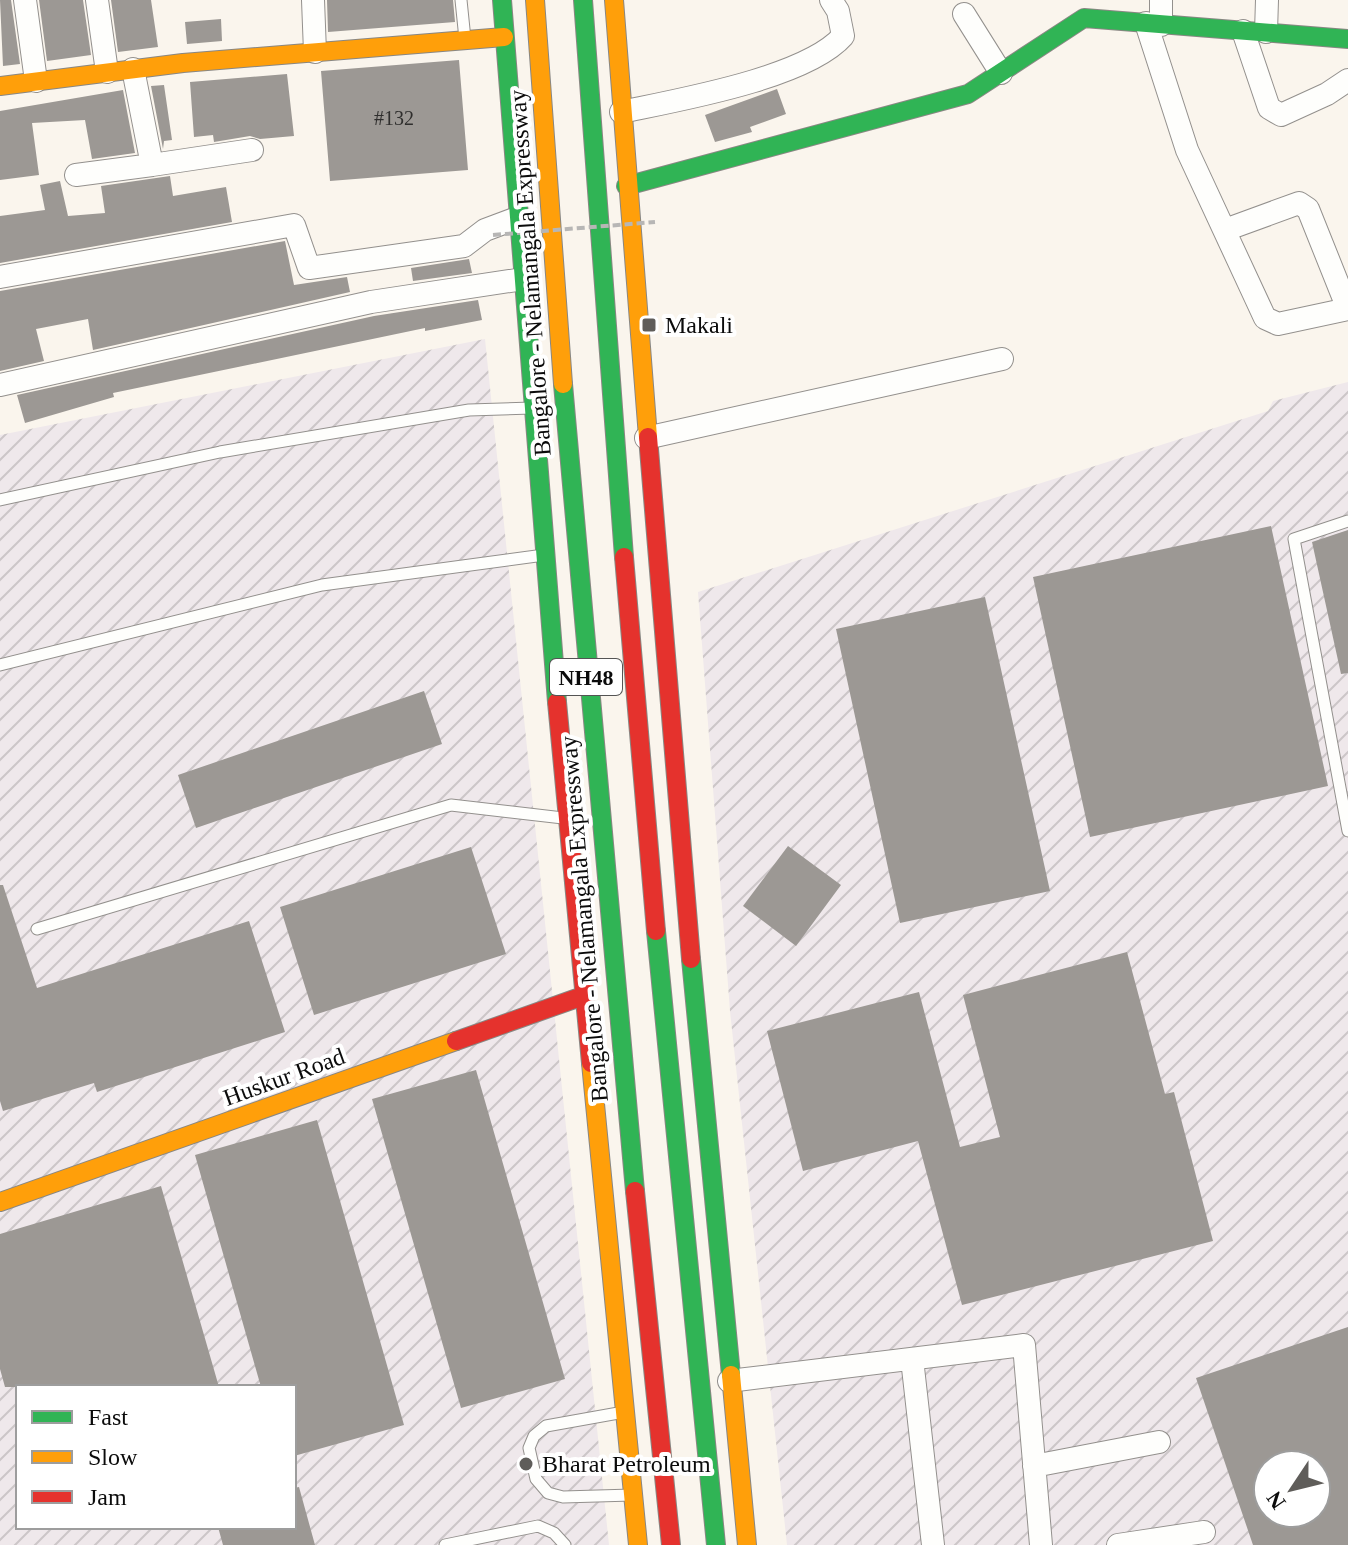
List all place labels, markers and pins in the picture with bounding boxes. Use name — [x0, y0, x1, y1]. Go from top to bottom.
place label: Makali — [665, 312, 733, 338]
marker: Makali — [640, 316, 658, 334]
place label: Bharat Petroleum — [542, 1451, 711, 1477]
marker: Bharat Petroleum — [517, 1455, 535, 1473]

